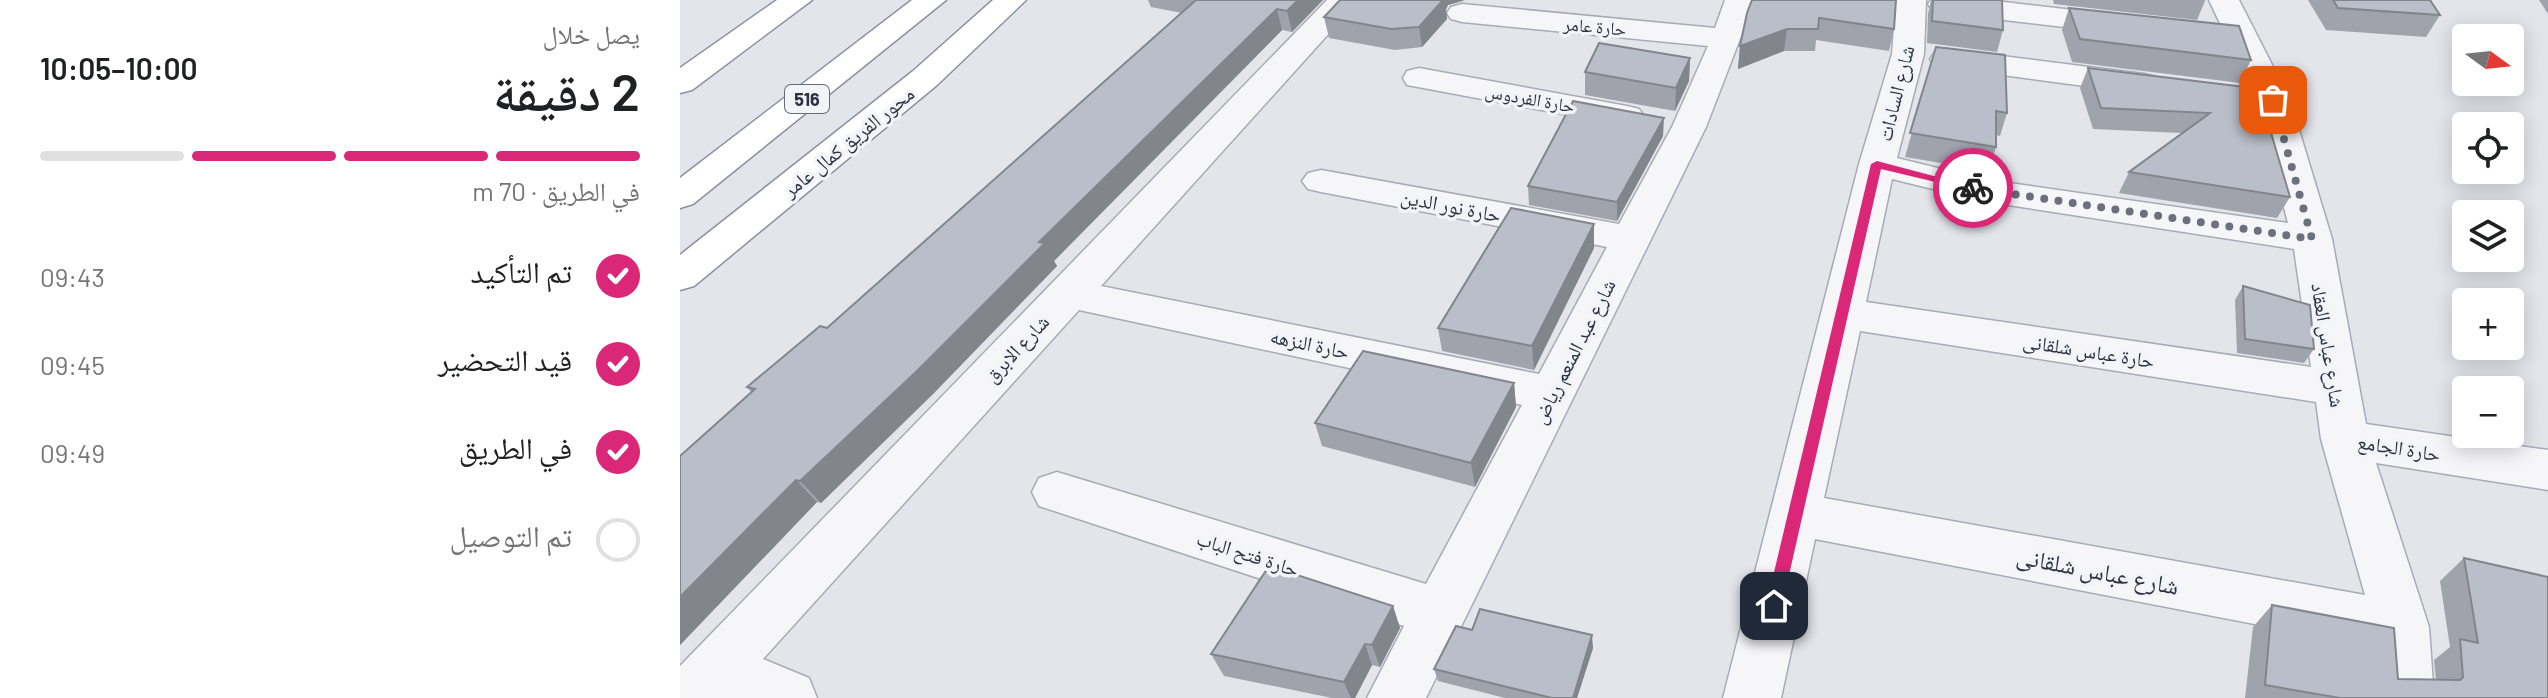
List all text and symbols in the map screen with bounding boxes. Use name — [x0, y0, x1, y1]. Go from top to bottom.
street label: حارة عامر — [1562, 12, 1627, 40]
text: يصل خلال — [542, 18, 640, 49]
north arrow — [2452, 24, 2524, 96]
map controls — [2452, 24, 2524, 448]
street label: شارع السادات — [1872, 43, 1920, 144]
text: 10:00–10:05 — [40, 50, 198, 86]
text: 2 دقيقة — [493, 59, 640, 121]
pin — [2239, 66, 2307, 134]
icon: bag — [2251, 78, 2295, 122]
street label: حارة الفردوس — [1483, 79, 1576, 118]
street label: محور الفريق كمال عامر — [777, 81, 919, 203]
road number: 516 — [785, 85, 829, 113]
button: locate — [2452, 112, 2524, 184]
courier — [1933, 148, 2013, 228]
icon: bike — [1951, 166, 1995, 210]
text: في الطريق · 70 m — [472, 175, 640, 206]
street label: حارة نور الدين — [1399, 184, 1503, 227]
button: layers — [2452, 200, 2524, 272]
text: تم التأكيد — [471, 253, 572, 289]
icon: check — [596, 254, 640, 298]
text: 09:43 — [40, 261, 105, 292]
street label: شارع عبد المنعم رياض — [1526, 275, 1622, 429]
street label: شارع عباس العقاد — [2305, 281, 2351, 409]
button: + — [2452, 288, 2524, 360]
street label: شارع الابرق — [979, 309, 1055, 388]
street label: حارة النزهه — [1268, 323, 1352, 363]
street label: حارة عباس شلقانى — [2021, 328, 2157, 373]
text: قيد التحضير — [438, 341, 572, 377]
icon: check — [596, 342, 640, 386]
text: 09:45 — [40, 349, 105, 380]
button: − — [2452, 376, 2524, 448]
text: في الطريق — [459, 429, 572, 465]
street label: حارة الجامع — [2355, 429, 2442, 467]
icon: check — [596, 430, 640, 474]
text: 09:49 — [40, 437, 105, 468]
text: تم التوصيل — [449, 517, 572, 553]
street label: حارة فتح الباب — [1193, 525, 1302, 583]
street label: شارع عباس شلقانى — [2014, 540, 2182, 602]
pin — [1740, 572, 1808, 640]
icon: home — [1752, 584, 1796, 628]

